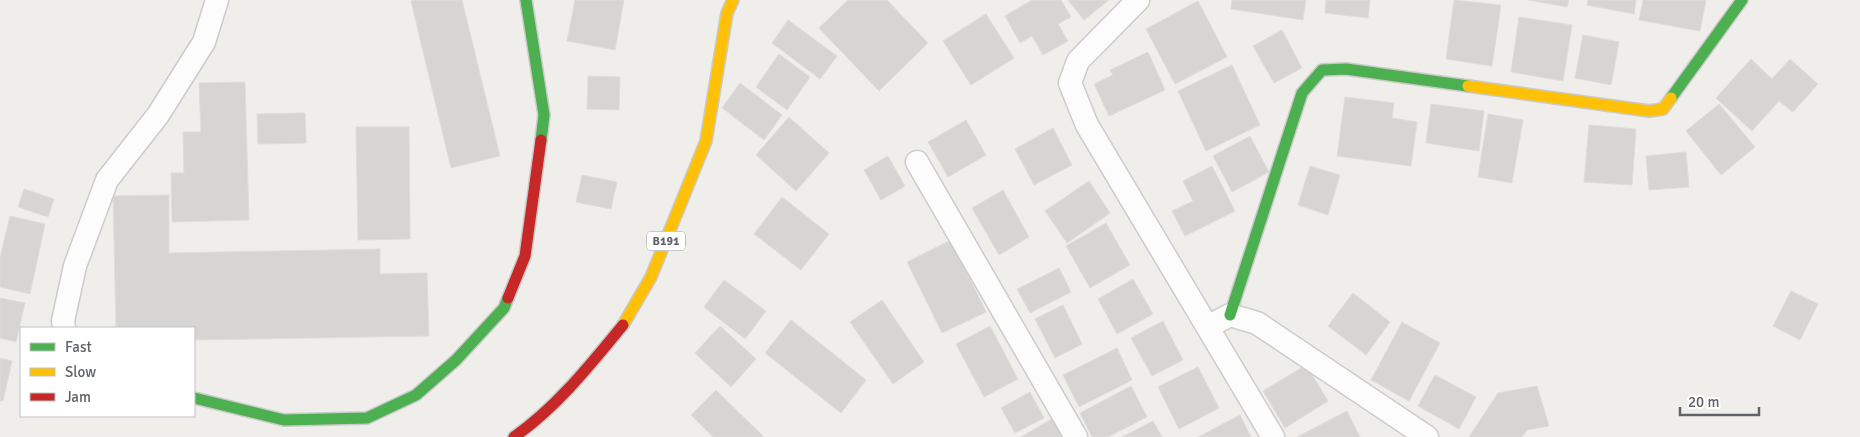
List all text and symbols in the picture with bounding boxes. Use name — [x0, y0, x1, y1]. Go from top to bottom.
road number: B191 — [647, 232, 685, 250]
legend — [20, 327, 195, 417]
text: Fast — [65, 338, 92, 356]
text: Slow — [65, 363, 96, 381]
scale bar — [1680, 384, 1759, 416]
text: Jam — [65, 388, 91, 406]
text: 20 m — [1688, 393, 1719, 411]

